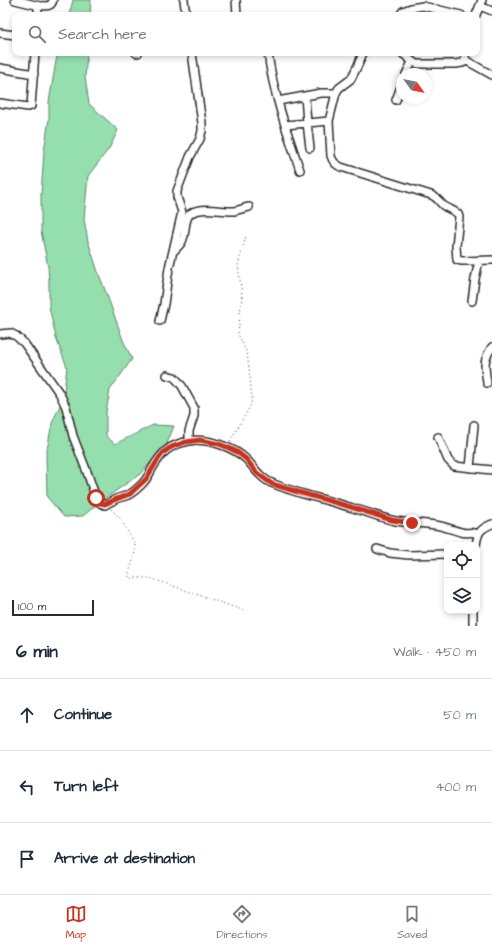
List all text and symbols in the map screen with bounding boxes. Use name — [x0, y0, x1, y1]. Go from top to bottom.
search box — [12, 12, 480, 56]
icon: search — [26, 23, 48, 45]
text: Search here — [58, 24, 147, 45]
north arrow — [396, 68, 432, 104]
route start — [87, 489, 105, 507]
route end — [403, 514, 421, 532]
map controls — [444, 542, 480, 614]
button: locate — [444, 542, 480, 578]
button: layers — [444, 578, 480, 614]
scale bar — [12, 598, 94, 617]
text: 100 m — [18, 599, 46, 614]
text: 6 min — [16, 640, 58, 664]
text: Walk · 450 m — [393, 643, 476, 661]
icon: ahead — [16, 704, 38, 726]
text: Continue — [54, 704, 112, 725]
text: 50 m — [443, 706, 476, 724]
icon: left — [16, 776, 38, 798]
text: Turn left — [54, 776, 118, 797]
text: 400 m — [435, 778, 476, 796]
icon: arrive — [16, 848, 38, 870]
text: Arrive at destination — [54, 848, 195, 869]
tab: Map — [65, 903, 87, 942]
tab: Directions — [216, 903, 268, 942]
tab: Saved — [397, 903, 427, 942]

